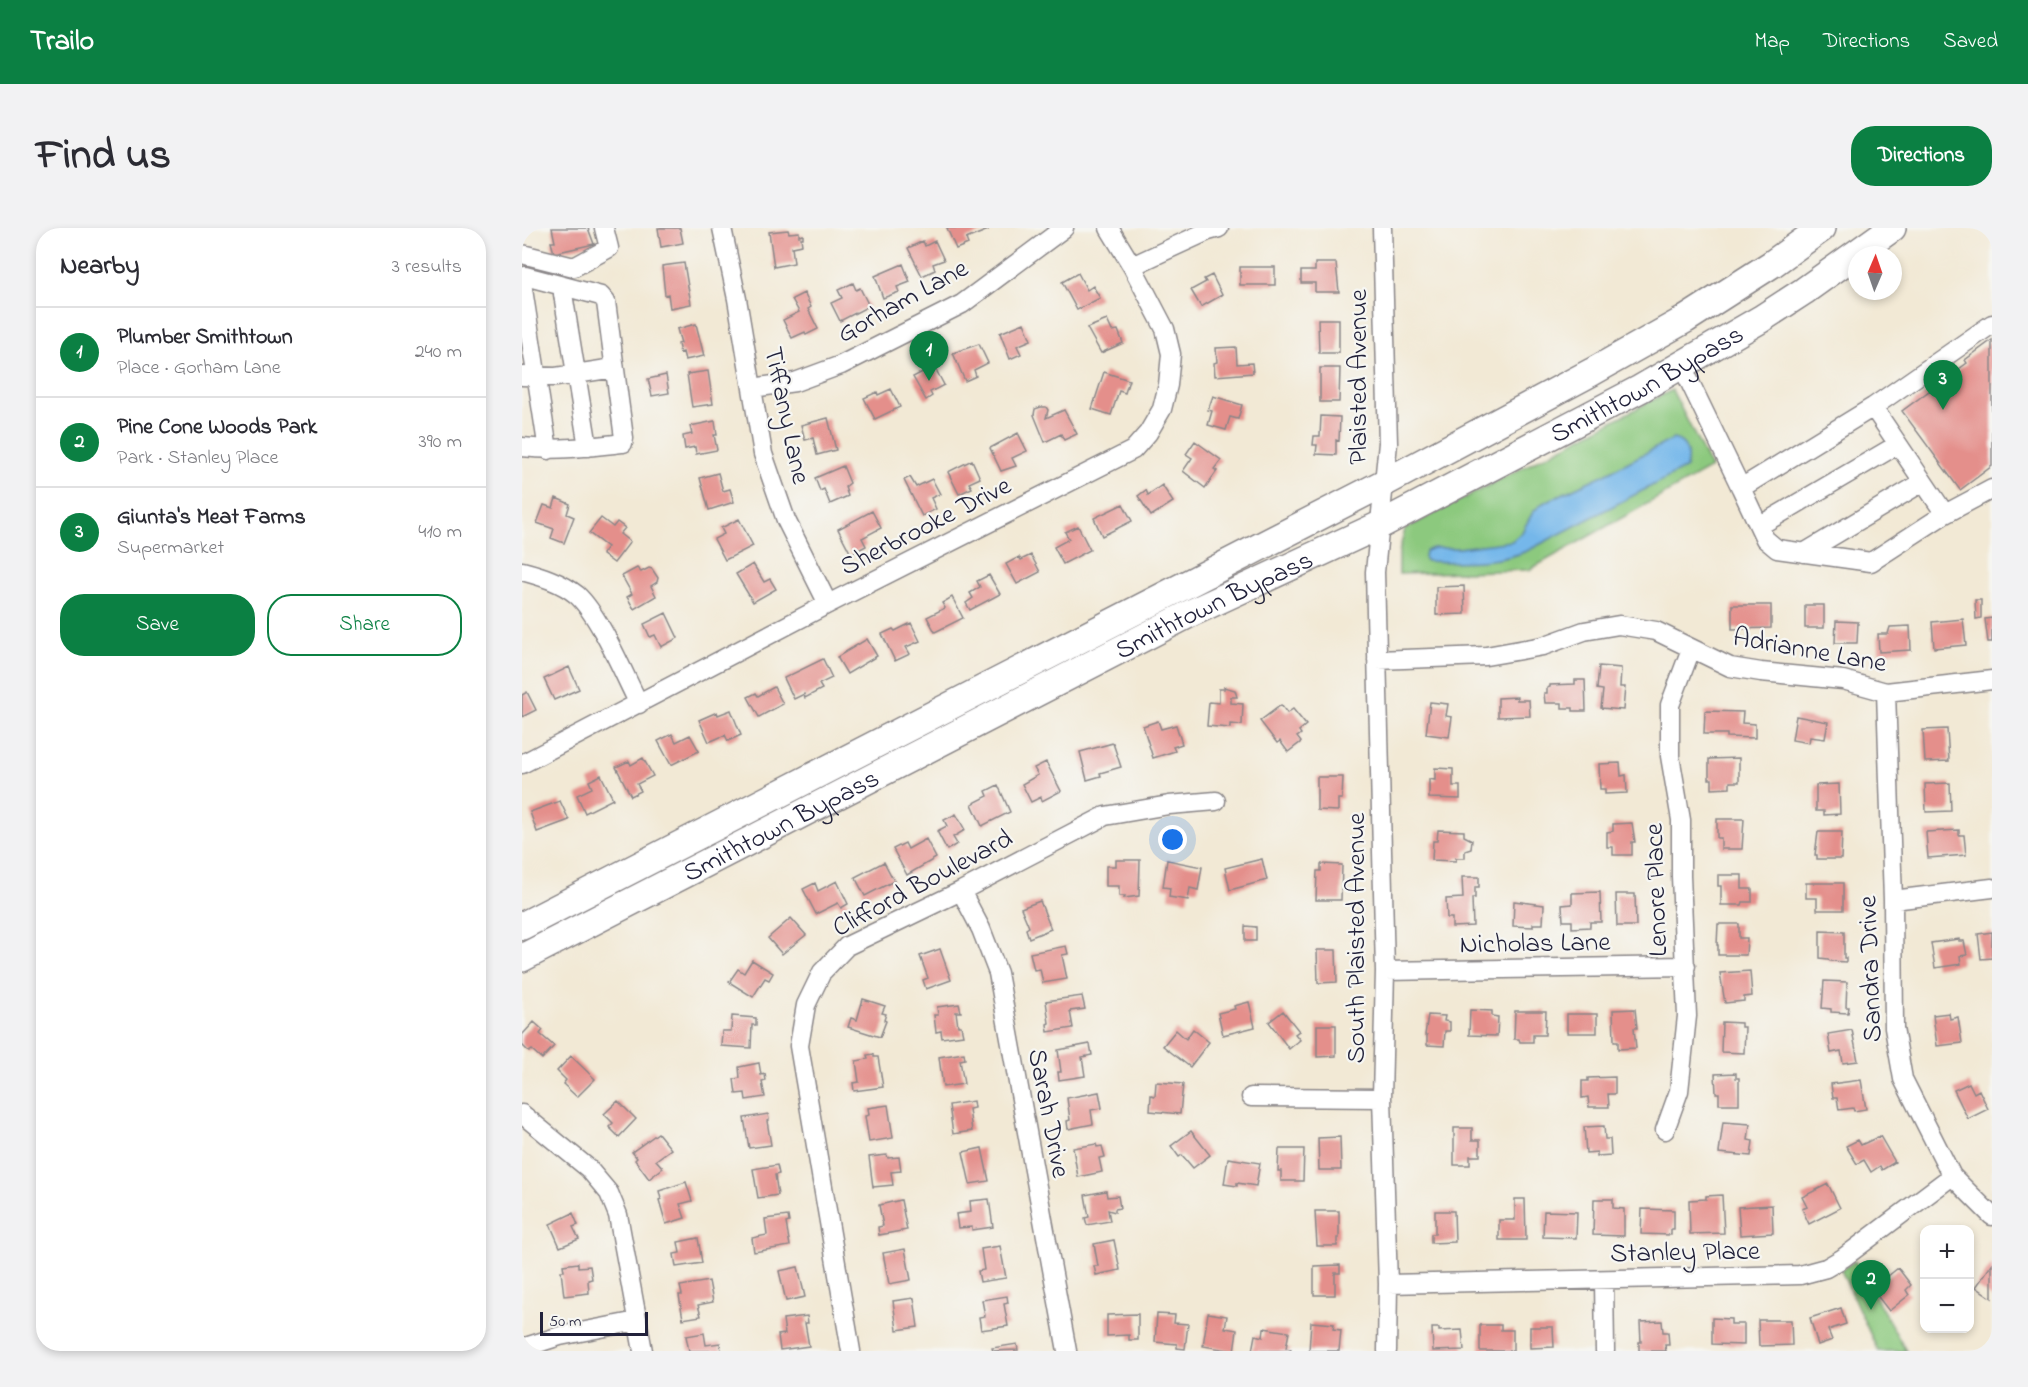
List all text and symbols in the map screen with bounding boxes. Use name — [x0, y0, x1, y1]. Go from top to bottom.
text: Trailo — [30, 22, 94, 63]
text: Map — [1754, 27, 1790, 57]
text: Directions — [1823, 27, 1910, 57]
text: Saved — [1943, 27, 1998, 57]
text: Find us — [36, 126, 171, 187]
button: Directions — [1851, 126, 1992, 186]
north arrow — [1848, 246, 1902, 300]
text: Nearby — [60, 248, 139, 286]
street label: Gorham Lane — [831, 250, 977, 354]
text: 3 results — [392, 253, 462, 282]
street label: Plaisted Avenue — [1340, 288, 1379, 465]
street label: Smithtown Bypass — [1544, 316, 1752, 455]
text: Plumber Smithtown — [117, 322, 293, 354]
pin: 1 — [910, 332, 948, 381]
text: 1 — [76, 338, 83, 367]
text: 240 m — [415, 338, 462, 367]
street label: Tiffany Lane — [752, 343, 819, 489]
text: Place · Gorham Lane — [117, 354, 281, 383]
pin: 3 — [1924, 360, 1962, 410]
text: Pine Cone Woods Park — [117, 412, 317, 444]
text: 2 — [75, 428, 84, 457]
text: 390 m — [419, 428, 462, 457]
text: Park · Stanley Place — [117, 444, 278, 473]
street label: Sherbrooke Drive — [834, 467, 1019, 587]
text: Giunta's Meat Farms — [117, 502, 306, 534]
text: 3 — [75, 518, 84, 547]
text: 410 m — [418, 518, 462, 547]
text: Supermarket — [117, 534, 224, 563]
street label: Smithtown Bypass — [1109, 542, 1320, 671]
button: Save — [60, 594, 255, 656]
button: Share — [267, 594, 462, 656]
street label: Adrianne Lane — [1730, 619, 1890, 684]
street label: Smithtown Bypass — [677, 760, 887, 894]
street label: South Plaisted Avenue — [1338, 812, 1377, 1063]
street label: Clifford Boulevard — [826, 820, 1020, 948]
street label: Lenore Place — [1636, 821, 1679, 957]
your location — [1158, 825, 1187, 854]
street label: Sandra Drive — [1849, 894, 1894, 1043]
street label: Nicholas Lane — [1459, 924, 1612, 965]
street label: Sarah Drive — [1016, 1046, 1079, 1182]
map controls — [1920, 1225, 1974, 1333]
button: + — [1920, 1225, 1974, 1279]
street label: Stanley Place — [1610, 1233, 1761, 1274]
pin: 2 — [1852, 1260, 1890, 1310]
button: − — [1920, 1279, 1974, 1333]
scale bar — [540, 1309, 648, 1336]
text: 50 m — [549, 1310, 581, 1334]

